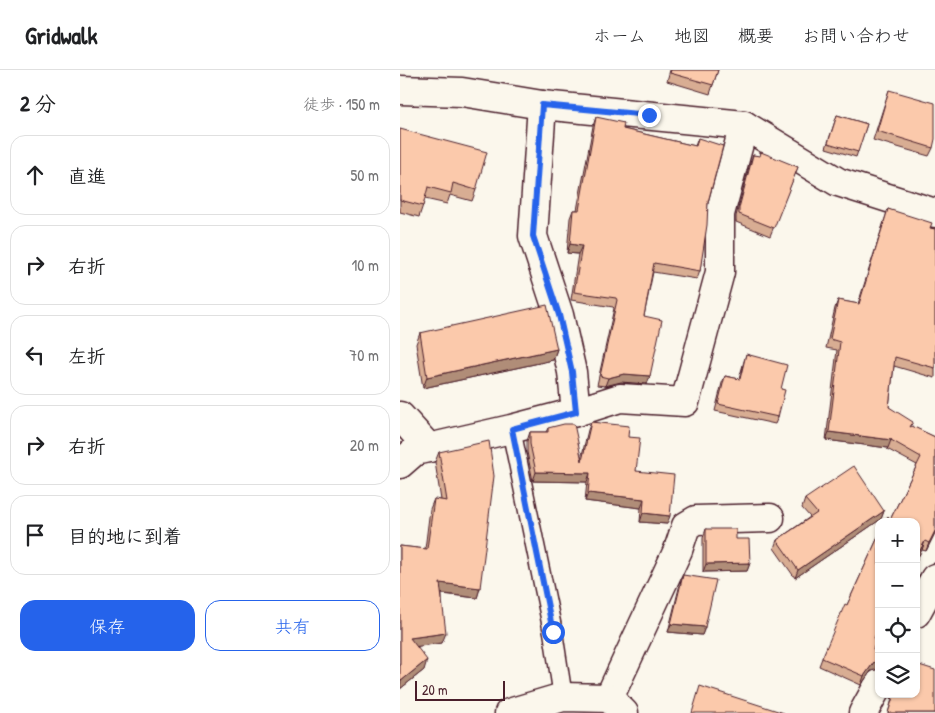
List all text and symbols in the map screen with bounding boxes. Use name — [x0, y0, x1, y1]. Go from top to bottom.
text: Gridwalk — [25, 19, 97, 51]
text: ホーム — [593, 23, 646, 48]
text: 地図 — [674, 23, 710, 48]
text: 概要 — [738, 23, 774, 48]
text: お問い合わせ — [802, 23, 910, 48]
text: 2 分 — [20, 89, 56, 118]
text: 徒歩 · 150 m — [303, 93, 380, 115]
route end — [638, 104, 661, 127]
icon: ahead — [21, 161, 49, 189]
text: 直進 — [68, 163, 106, 189]
text: 50 m — [351, 164, 379, 186]
icon: right — [21, 251, 49, 279]
text: 右折 — [68, 253, 106, 279]
text: 10 m — [351, 254, 379, 276]
icon: left — [21, 341, 49, 369]
text: 左折 — [68, 343, 106, 369]
text: 70 m — [349, 344, 379, 366]
icon: right — [21, 431, 49, 459]
text: 右折 — [68, 433, 106, 459]
text: 20 m — [350, 434, 379, 456]
map controls — [875, 518, 920, 698]
button: + — [875, 518, 920, 563]
icon: arrive — [21, 521, 49, 549]
text: 目的地に到着 — [68, 523, 182, 549]
button: − — [875, 563, 920, 608]
button: 保存 — [20, 600, 195, 651]
button: 共有 — [205, 600, 380, 651]
button: locate — [875, 608, 920, 653]
route start — [542, 621, 565, 644]
button: layers — [875, 653, 920, 698]
scale bar — [415, 678, 505, 701]
text: 20 m — [422, 680, 448, 699]

